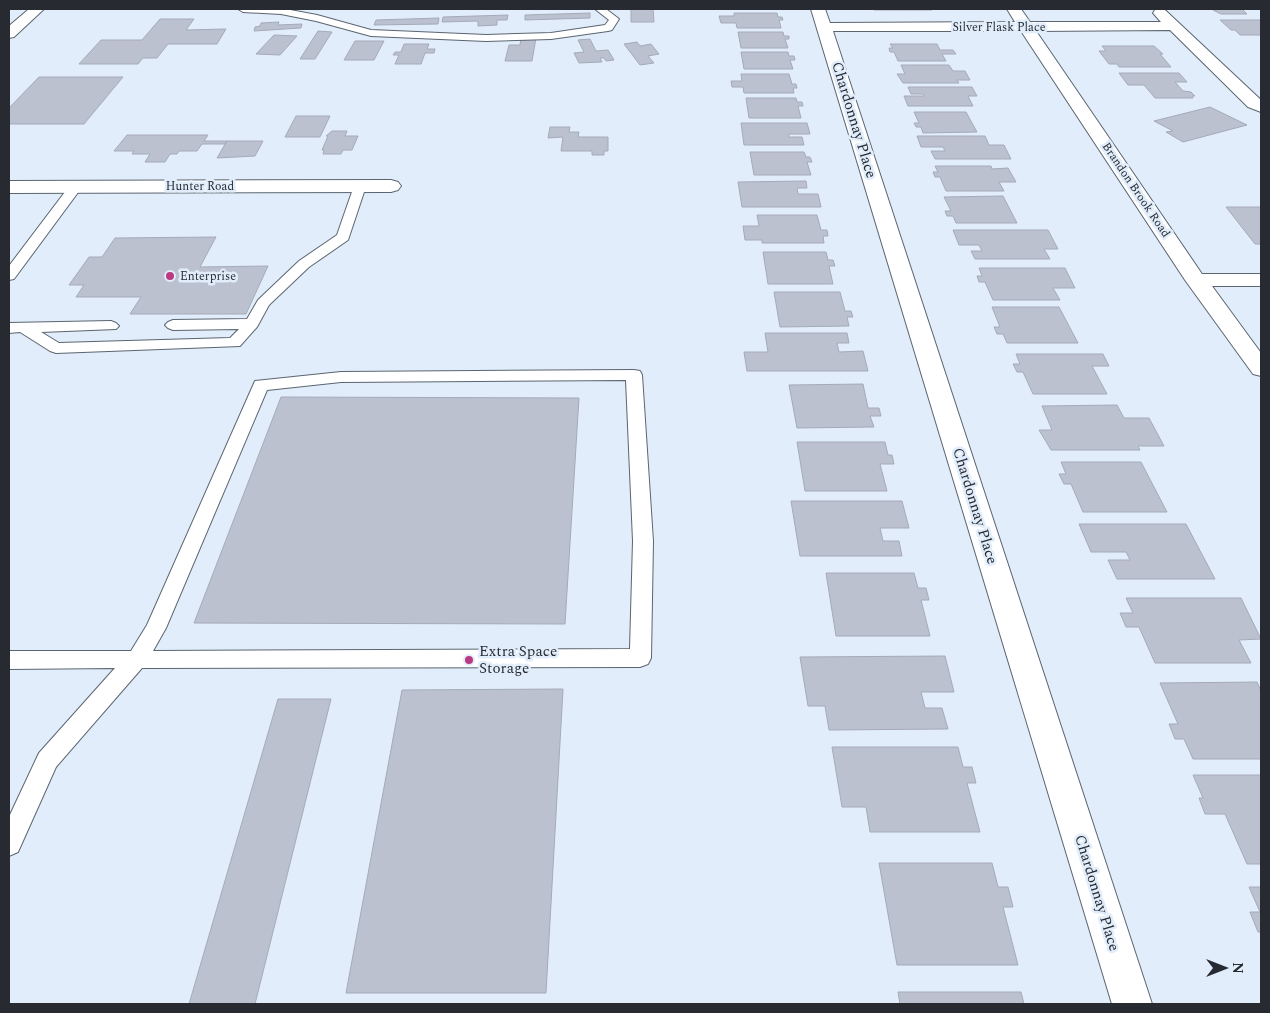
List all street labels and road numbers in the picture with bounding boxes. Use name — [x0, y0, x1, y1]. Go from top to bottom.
street label: Silver Flask Place — [952, 18, 1046, 37]
street label: Chardonnay Place — [825, 59, 883, 181]
street label: Brandon Brook Road — [1097, 139, 1175, 242]
street label: Hunter Road — [166, 177, 234, 196]
street label: Chardonnay Place — [946, 445, 1004, 567]
street label: Chardonnay Place — [1068, 832, 1126, 954]

